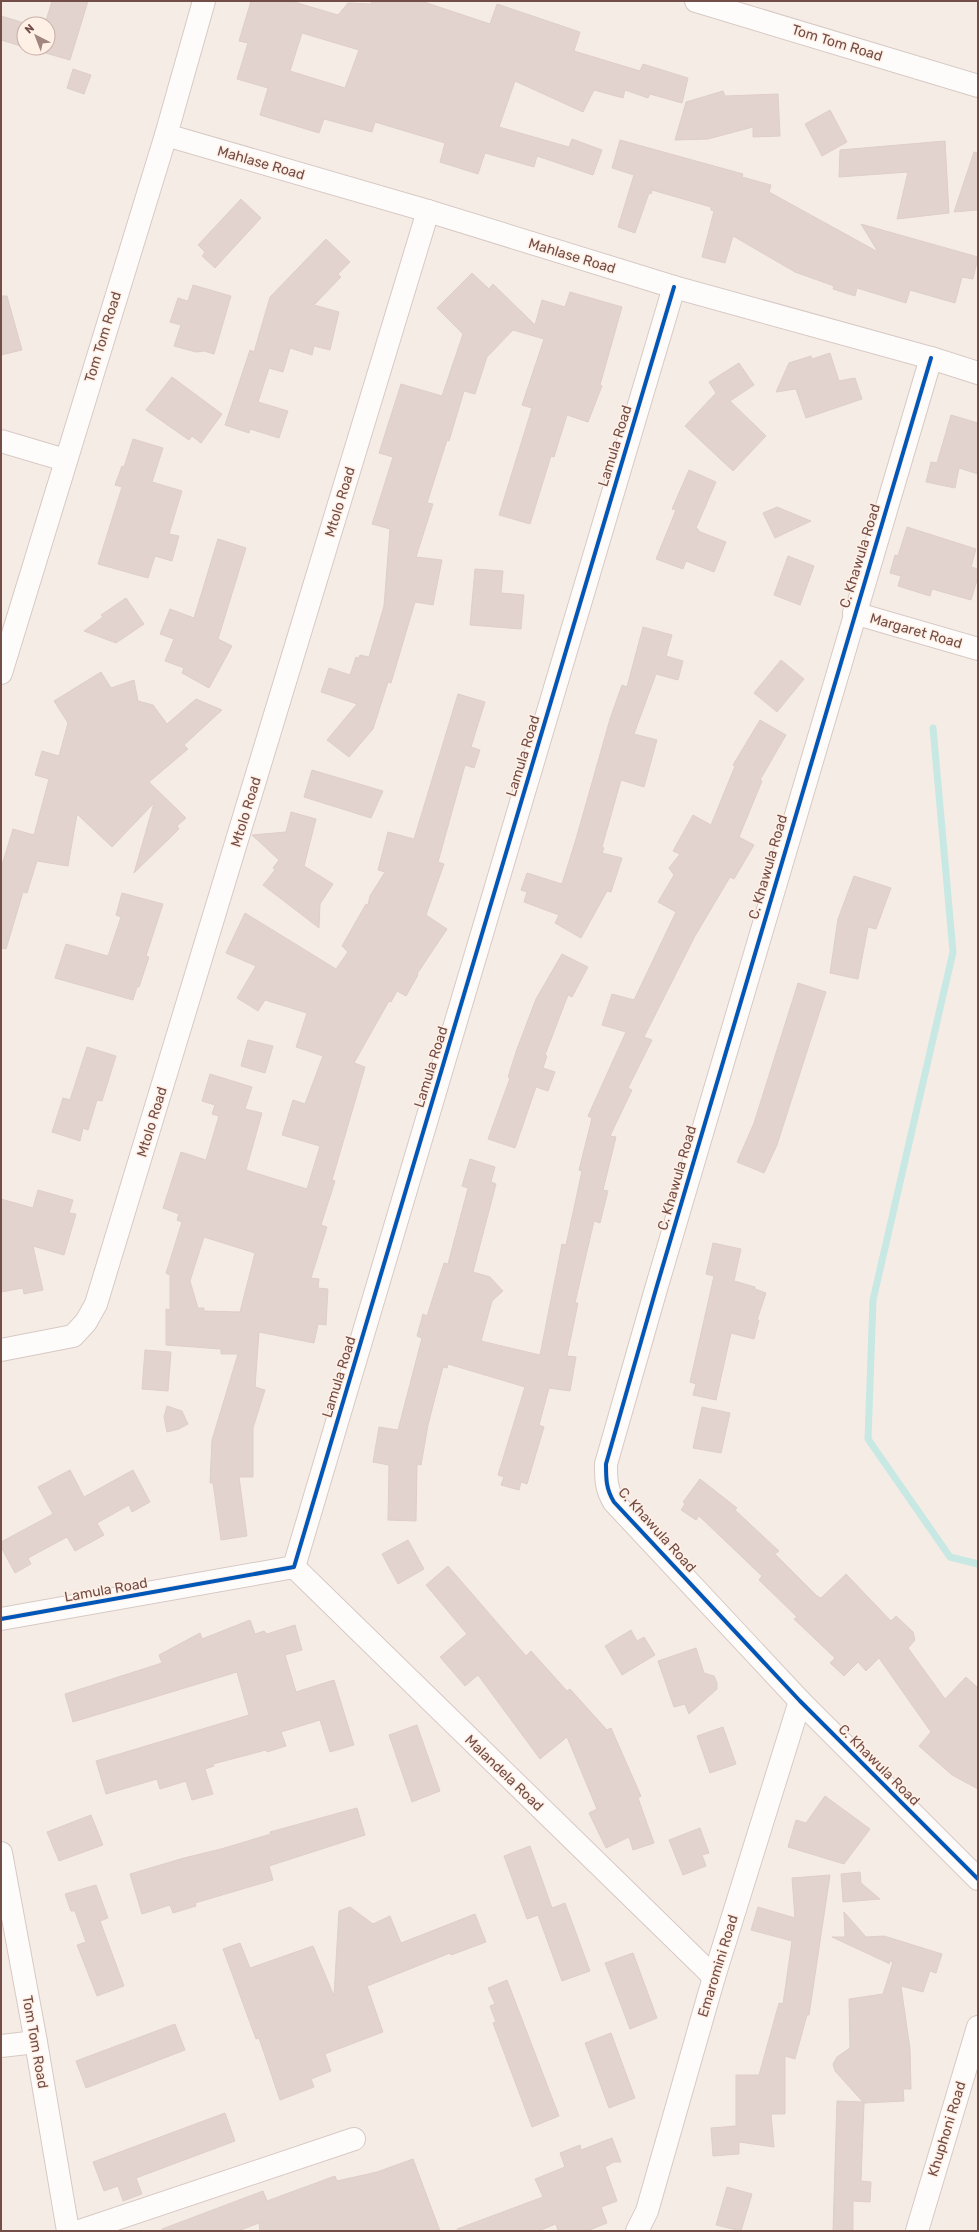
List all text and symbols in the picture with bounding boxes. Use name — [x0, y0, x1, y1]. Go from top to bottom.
north arrow — [16, 16, 56, 56]
text: N — [22, 21, 37, 36]
street label: Tom Tom Road — [789, 21, 885, 65]
street label: Mahlase Road — [215, 142, 307, 184]
street label: Mahlase Road — [526, 235, 618, 277]
street label: Tom Tom Road — [81, 289, 125, 385]
street label: Lamula Road — [595, 403, 635, 489]
street label: Mtolo Road — [321, 465, 359, 539]
street label: C. Khawula Road — [836, 502, 884, 610]
street label: Margaret Road — [868, 610, 964, 652]
street label: Lamula Road — [503, 713, 543, 799]
street label: Mtolo Road — [227, 775, 265, 849]
street label: C. Khawula Road — [745, 813, 791, 921]
street label: Lamula Road — [411, 1024, 451, 1110]
street label: Mtolo Road — [133, 1085, 171, 1159]
street label: C. Khawula Road — [654, 1124, 700, 1232]
street label: Lamula Road — [319, 1334, 359, 1420]
street label: C. Khawula Road — [615, 1484, 699, 1576]
street label: Lamula Road — [63, 1574, 149, 1606]
street label: C. Khawula Road — [835, 1721, 923, 1809]
street label: Malandela Road — [461, 1731, 547, 1815]
street label: Emaromini Road — [694, 1913, 742, 2019]
street label: Tom Tom Road — [18, 1994, 52, 2090]
street label: Khuphoni Road — [924, 2079, 970, 2179]

